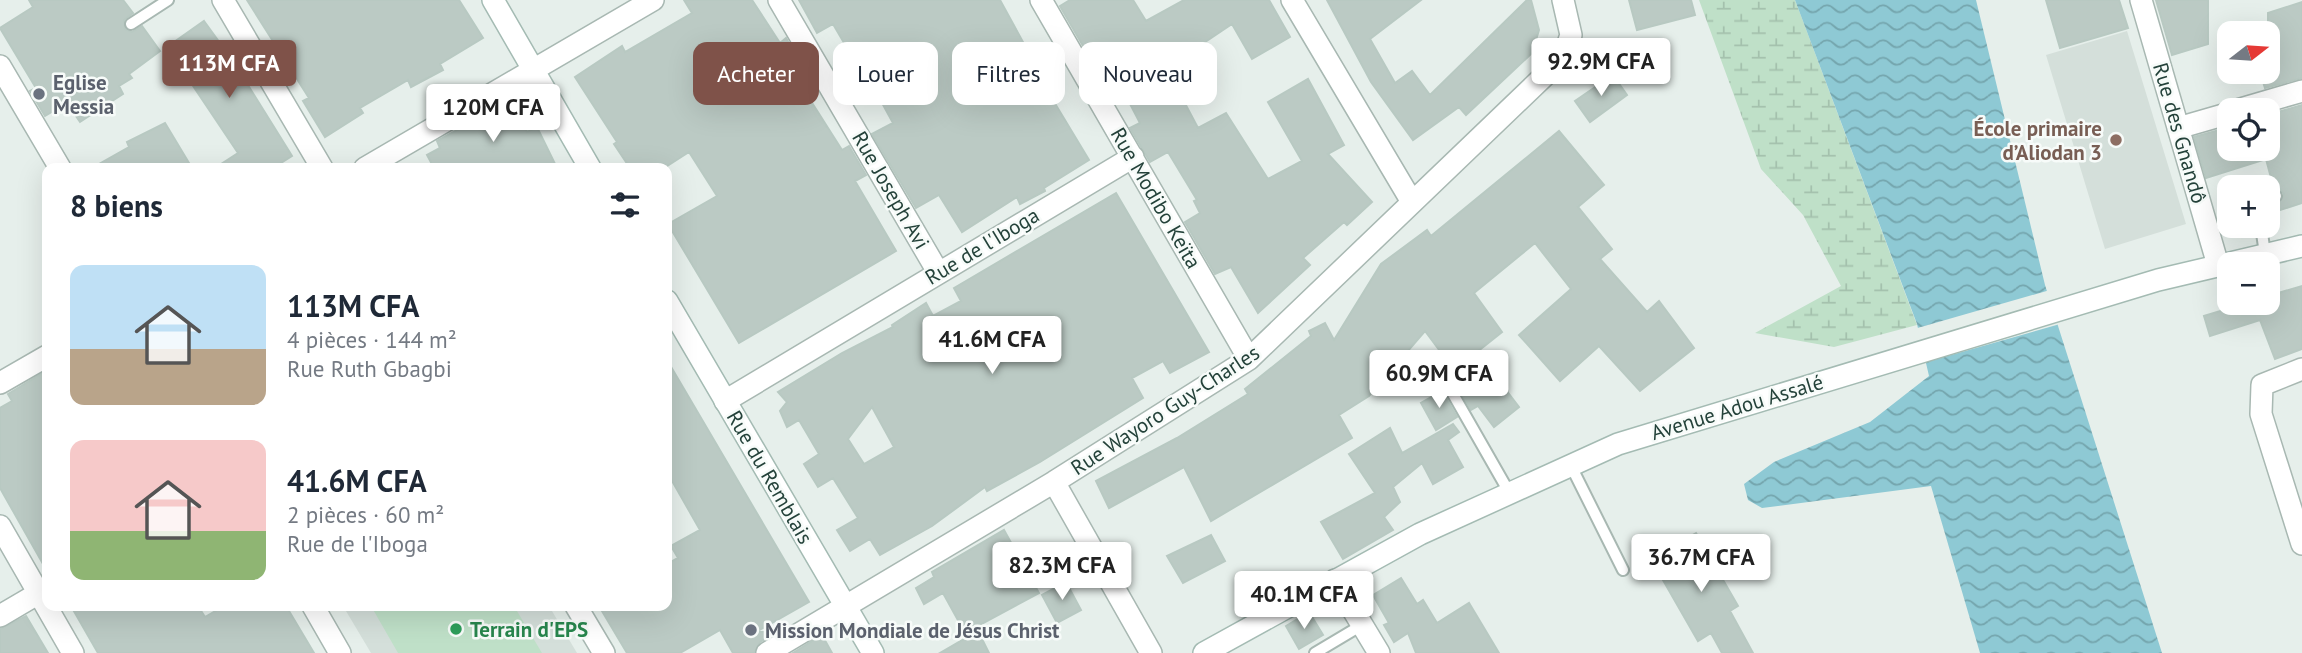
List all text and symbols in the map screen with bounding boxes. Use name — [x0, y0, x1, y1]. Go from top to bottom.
north arrow — [2217, 21, 2280, 84]
map controls — [2217, 21, 2280, 315]
pin: 92.9M CFA — [1521, 38, 1681, 98]
pin: 113M CFA — [157, 41, 301, 100]
chip: Acheter — [693, 42, 819, 105]
chip: Louer — [833, 42, 938, 105]
chip: Filtres — [952, 42, 1065, 105]
chip: Nouveau — [1079, 42, 1217, 105]
text: 92.9M CFA — [1547, 46, 1655, 75]
text: 113M CFA — [178, 48, 280, 77]
street label: Rue des Gnandô — [2147, 60, 2213, 206]
place label: Eglise Messia — [53, 69, 114, 120]
pin: 120M CFA — [421, 85, 565, 144]
marker: Eglise Messia — [31, 86, 47, 102]
text: 120M CFA — [442, 92, 544, 121]
button: locate — [2217, 98, 2280, 161]
place label: École primaire d’Aliodan 3 — [1974, 115, 2102, 166]
street label: Rue Modibo Keïta — [1105, 123, 1207, 273]
street label: Rue Joseph Avi — [846, 126, 936, 254]
marker: École primaire d’Aliodan 3 — [2108, 132, 2124, 148]
button: + — [2217, 175, 2280, 238]
text: 8 biens — [70, 186, 163, 225]
icon: filters — [606, 186, 644, 224]
street label: Rue de l'Iboga — [920, 201, 1044, 291]
button: − — [2217, 252, 2280, 315]
text: 113M CFA — [287, 286, 419, 325]
icon: home — [126, 293, 210, 377]
pin: 41.6M CFA — [912, 316, 1072, 376]
text: 41.6M CFA — [938, 324, 1046, 353]
text: 4 pièces · 144 m² — [287, 325, 457, 354]
street label: Rue Wayoro Guy-Charles — [1066, 339, 1264, 481]
pin: 60.9M CFA — [1359, 350, 1519, 410]
text: Rue Ruth Gbagbi — [287, 354, 452, 383]
text: 60.9M CFA — [1385, 358, 1493, 387]
street label: Avenue Adou Assalé — [1648, 368, 1826, 446]
street label: Rue du Remblais — [721, 405, 819, 549]
text: 41.6M CFA — [287, 461, 427, 500]
icon: home — [126, 468, 210, 552]
text: 2 pièces · 60 m² — [287, 500, 444, 529]
text: Rue de l'Iboga — [287, 529, 428, 558]
pin: 36.7M CFA — [1621, 534, 1781, 594]
pin: 82.3M CFA — [982, 542, 1142, 602]
text: 36.7M CFA — [1647, 542, 1755, 571]
text: 82.3M CFA — [1008, 550, 1116, 579]
pin: 40.1M CFA — [1224, 572, 1384, 631]
text: 40.1M CFA — [1250, 579, 1358, 608]
place label: Terrain d'EPS — [470, 616, 588, 643]
place label: Mission Mondiale de Jésus Christ — [765, 617, 1060, 644]
marker: Terrain d'EPS — [448, 621, 464, 637]
marker: Mission Mondiale de Jésus Christ — [743, 622, 759, 638]

